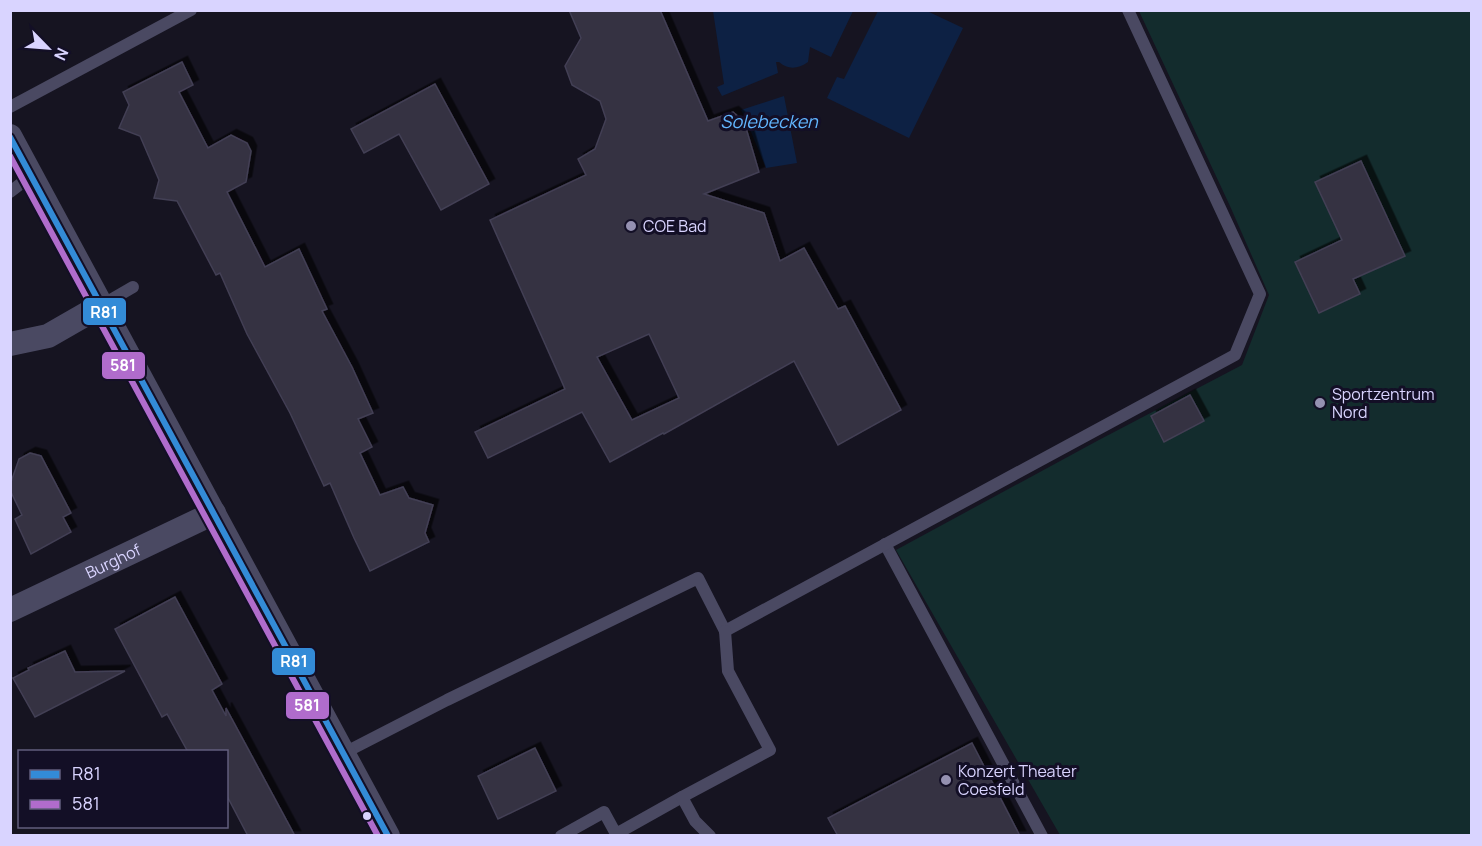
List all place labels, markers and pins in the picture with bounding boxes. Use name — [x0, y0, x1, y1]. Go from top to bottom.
place label: COE Bad — [643, 215, 707, 237]
marker: COE Bad — [624, 219, 638, 233]
place label: Sportzentrum Nord — [1332, 383, 1435, 423]
marker: Sportzentrum Nord — [1313, 396, 1327, 410]
place label: Konzert Theater Coesfeld — [958, 760, 1077, 800]
marker: Konzert Theater Coesfeld — [939, 773, 953, 787]
unlabelled marker — [361, 810, 373, 822]

